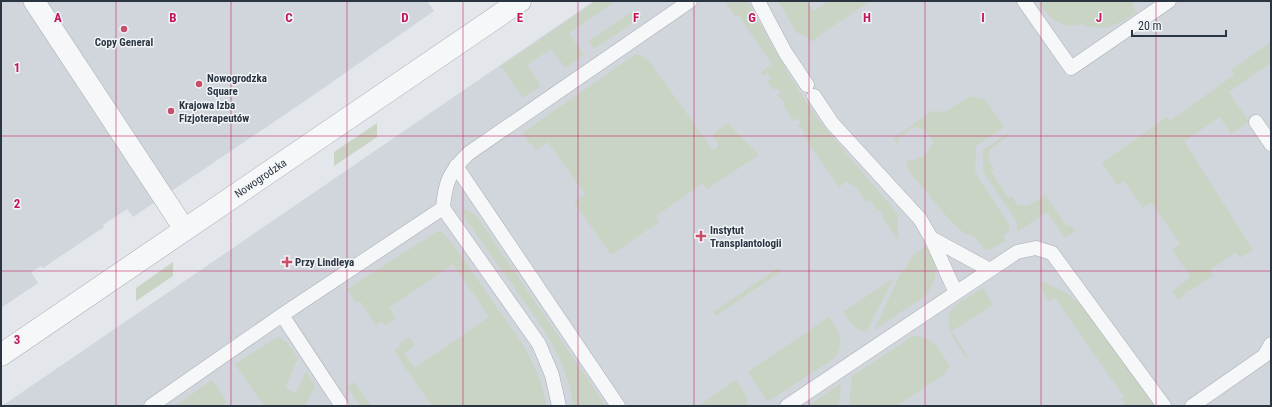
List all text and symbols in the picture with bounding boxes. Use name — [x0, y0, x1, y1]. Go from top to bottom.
text: A — [54, 10, 62, 25]
text: B — [169, 10, 177, 25]
text: C — [285, 10, 293, 25]
text: D — [401, 10, 409, 25]
text: E — [517, 10, 524, 25]
text: F — [633, 10, 639, 25]
text: G — [748, 10, 756, 25]
text: H — [863, 10, 871, 25]
text: I — [981, 10, 985, 25]
text: J — [1096, 10, 1102, 25]
scale bar — [1132, 12, 1226, 38]
text: 20 m — [1138, 19, 1162, 33]
marker: Copy General — [119, 24, 129, 34]
place label: Copy General — [95, 36, 153, 49]
text: 1 — [14, 60, 20, 75]
place label: Nowogrodzka Square — [207, 72, 267, 98]
marker: Nowogrodzka Square — [194, 79, 204, 89]
place label: Krajowa Izba Fizjoterapeutów — [179, 99, 249, 125]
marker: Krajowa Izba Fizjoterapeutów — [166, 106, 176, 116]
street label: Nowogrodzka — [232, 156, 289, 200]
text: 2 — [14, 196, 21, 211]
place label: Instytut Transplantologii — [710, 224, 782, 250]
marker: Instytut Transplantologii — [695, 230, 707, 242]
place label: Przy Lindleya — [295, 256, 354, 269]
marker: Przy Lindleya — [282, 257, 292, 267]
text: 3 — [14, 332, 20, 347]

